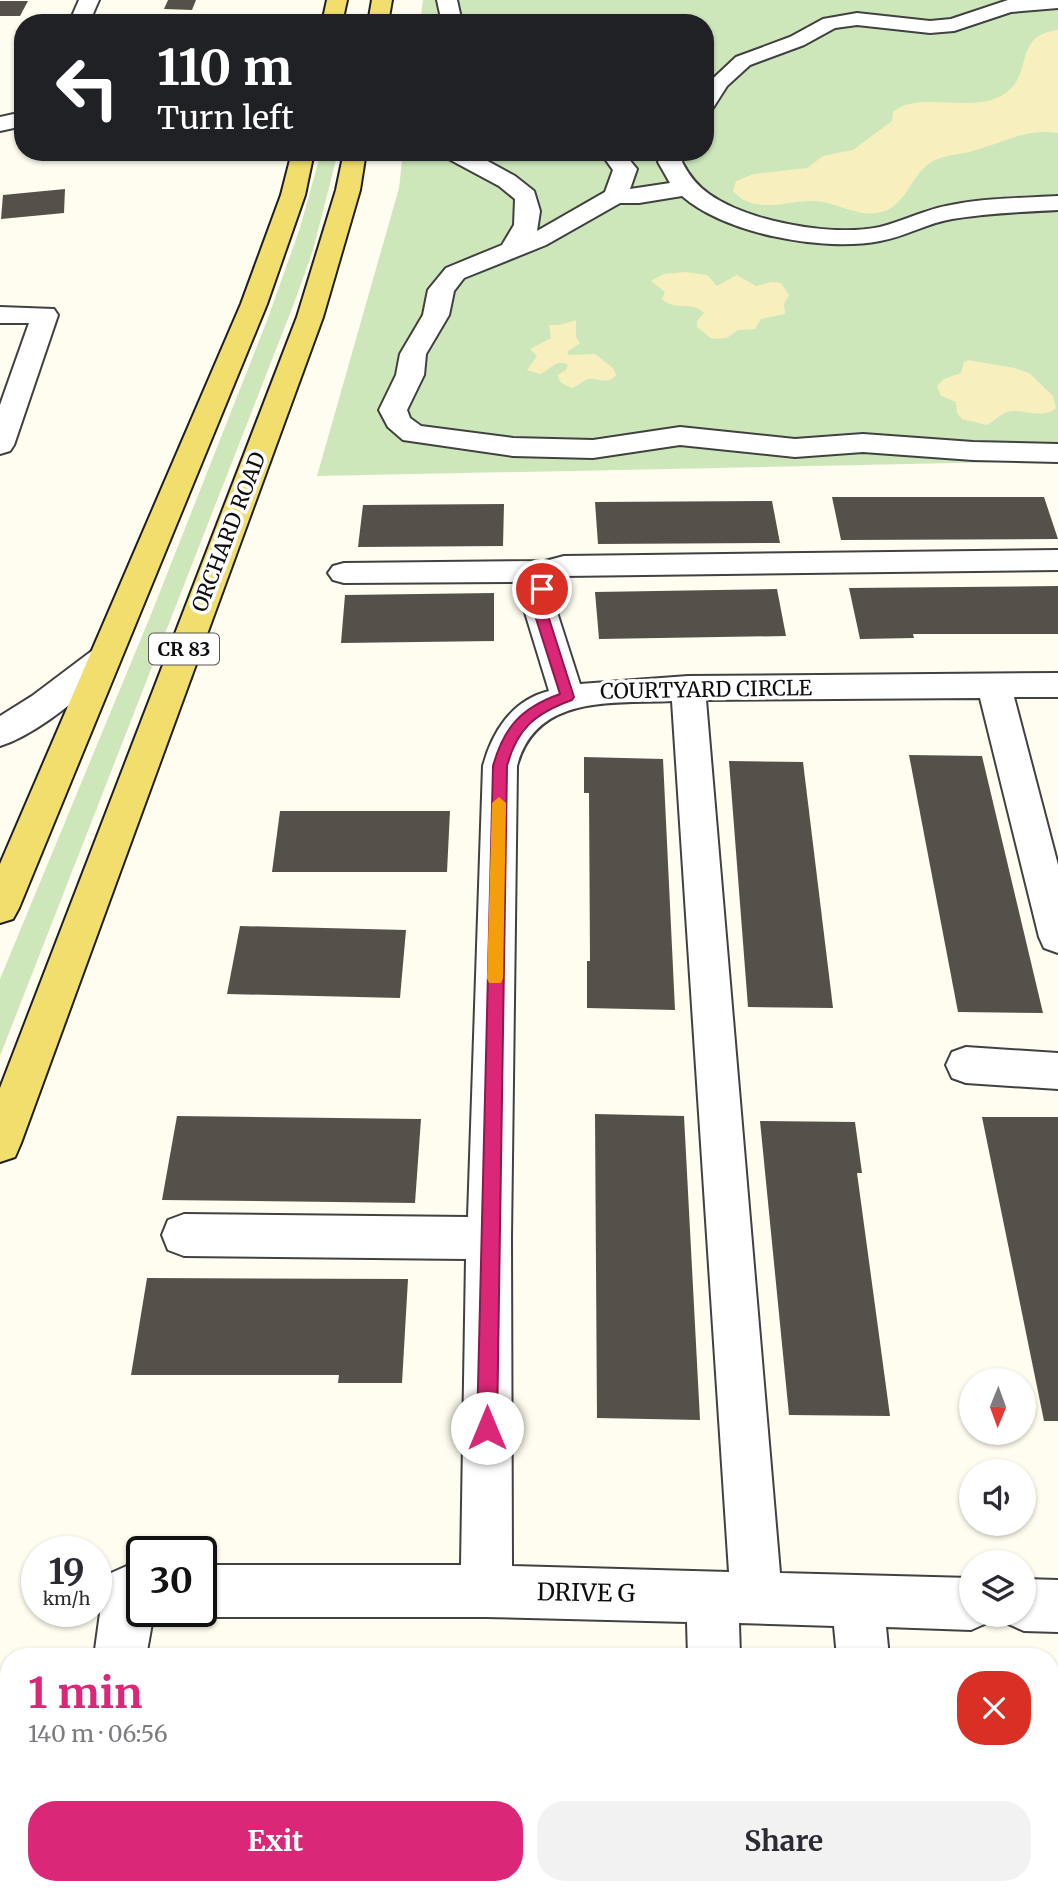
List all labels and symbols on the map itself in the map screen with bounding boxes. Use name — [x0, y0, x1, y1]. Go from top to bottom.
street label: ORCHARD ROAD — [186, 448, 272, 616]
pin — [512, 559, 572, 619]
road number: CR 83 — [149, 634, 219, 664]
street label: COURTYARD CIRCLE — [600, 674, 813, 705]
north arrow — [959, 1368, 1036, 1446]
position arrow — [450, 1391, 524, 1465]
speed limit sign: 30 — [126, 1536, 217, 1627]
street label: DRIVE G — [537, 1576, 636, 1609]

